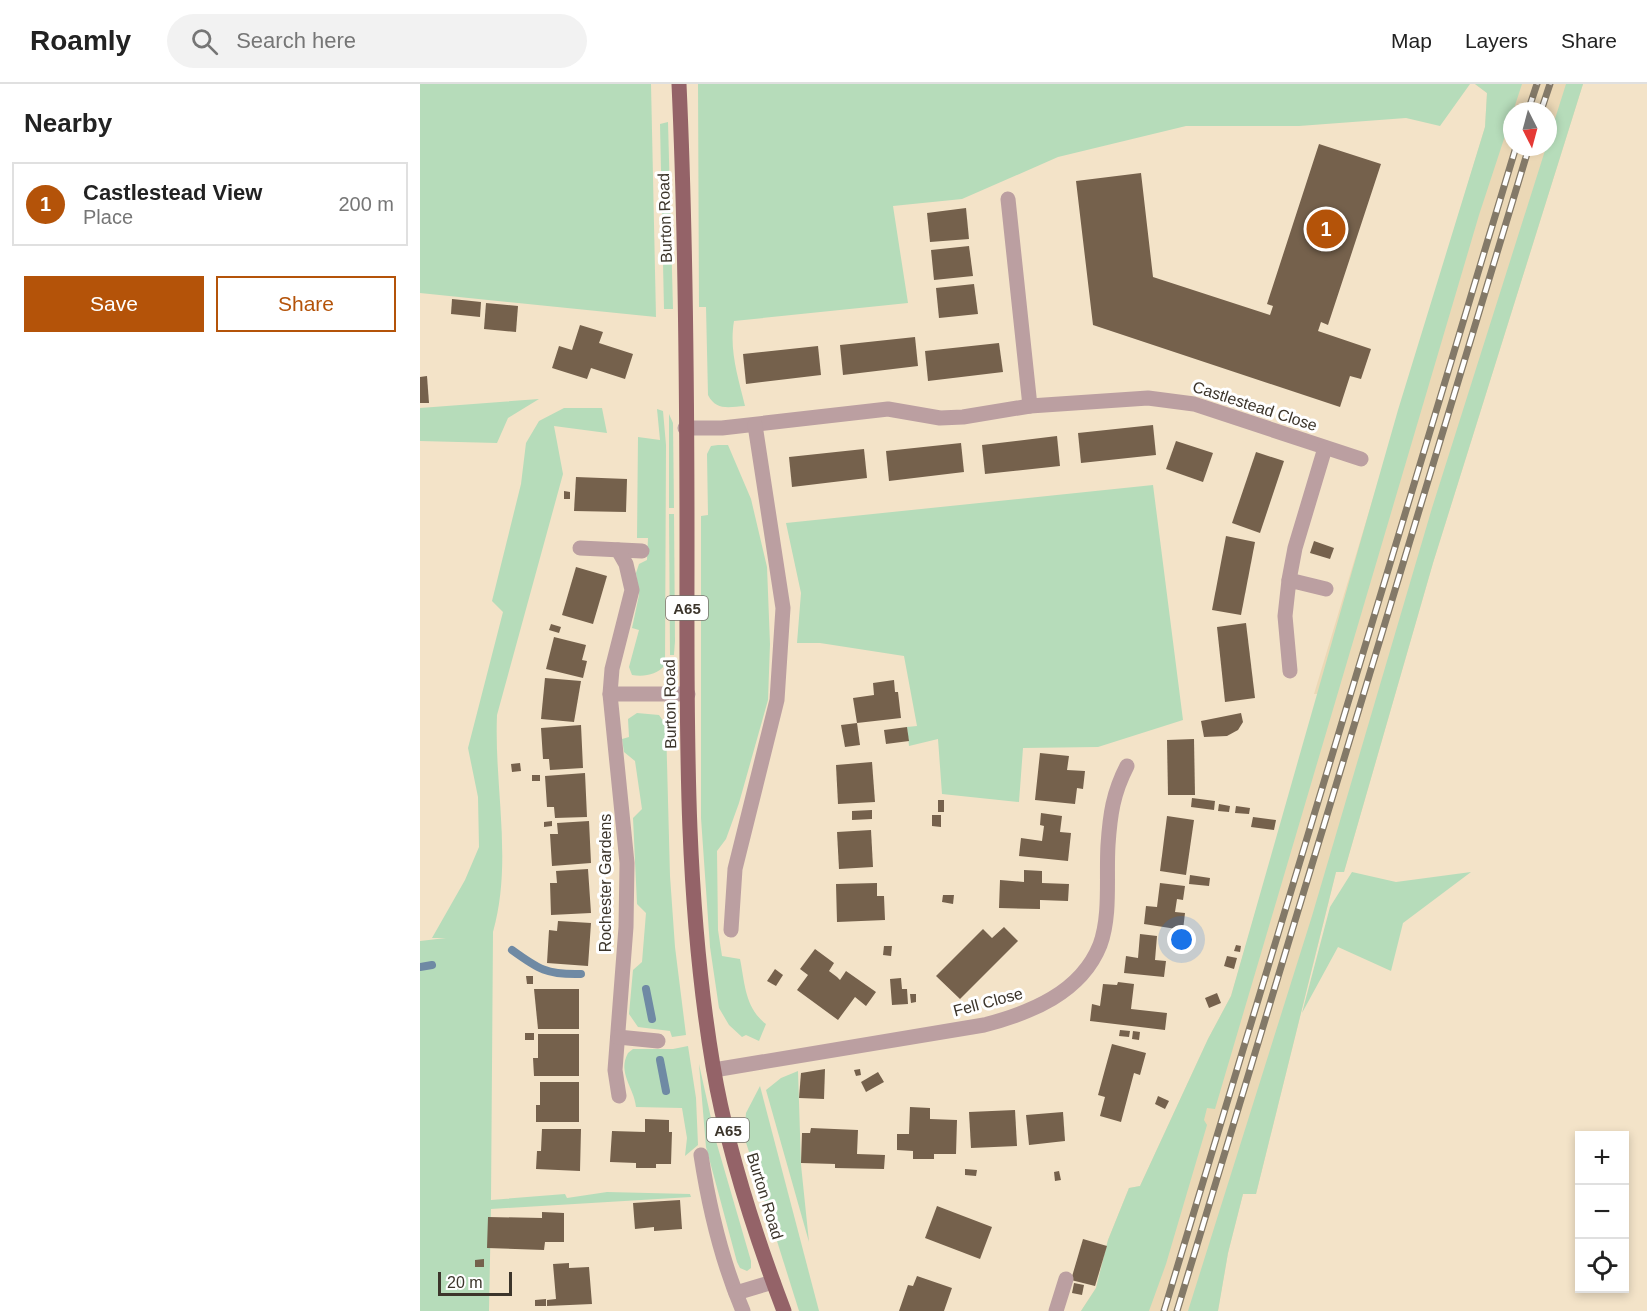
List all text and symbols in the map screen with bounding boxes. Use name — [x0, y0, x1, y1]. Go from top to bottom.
search box — [167, 14, 587, 68]
text: Roamly — [30, 25, 131, 56]
icon: search — [188, 25, 221, 58]
text: Search here — [236, 28, 356, 53]
text: Map — [1391, 29, 1432, 52]
text: Layers — [1465, 29, 1528, 52]
text: Share — [1561, 29, 1617, 52]
north arrow — [1503, 102, 1557, 156]
text: Nearby — [24, 108, 112, 138]
street label: Burton Road — [655, 173, 675, 263]
text: Castlestead View — [83, 180, 262, 205]
text: 1 — [40, 193, 51, 215]
text: 200 m — [338, 193, 394, 215]
text: Place — [83, 206, 133, 228]
pin: 1 — [1306, 206, 1346, 252]
button: Save — [24, 276, 204, 332]
button: Share — [216, 276, 396, 332]
street label: Castlestead Close — [1191, 378, 1319, 434]
road number: A65 — [666, 596, 708, 620]
street label: Burton Road — [661, 659, 679, 749]
street label: Rochester Gardens — [597, 814, 614, 952]
your location — [1167, 925, 1196, 954]
street label: Fell Close — [951, 985, 1025, 1019]
road number: A65 — [707, 1118, 749, 1142]
map controls — [1575, 1131, 1629, 1293]
button: + — [1575, 1131, 1629, 1185]
street label: Burton Road — [744, 1151, 786, 1241]
button: − — [1575, 1185, 1629, 1239]
button: locate — [1575, 1239, 1629, 1293]
scale bar — [438, 1269, 512, 1296]
text: 20 m — [447, 1274, 483, 1291]

